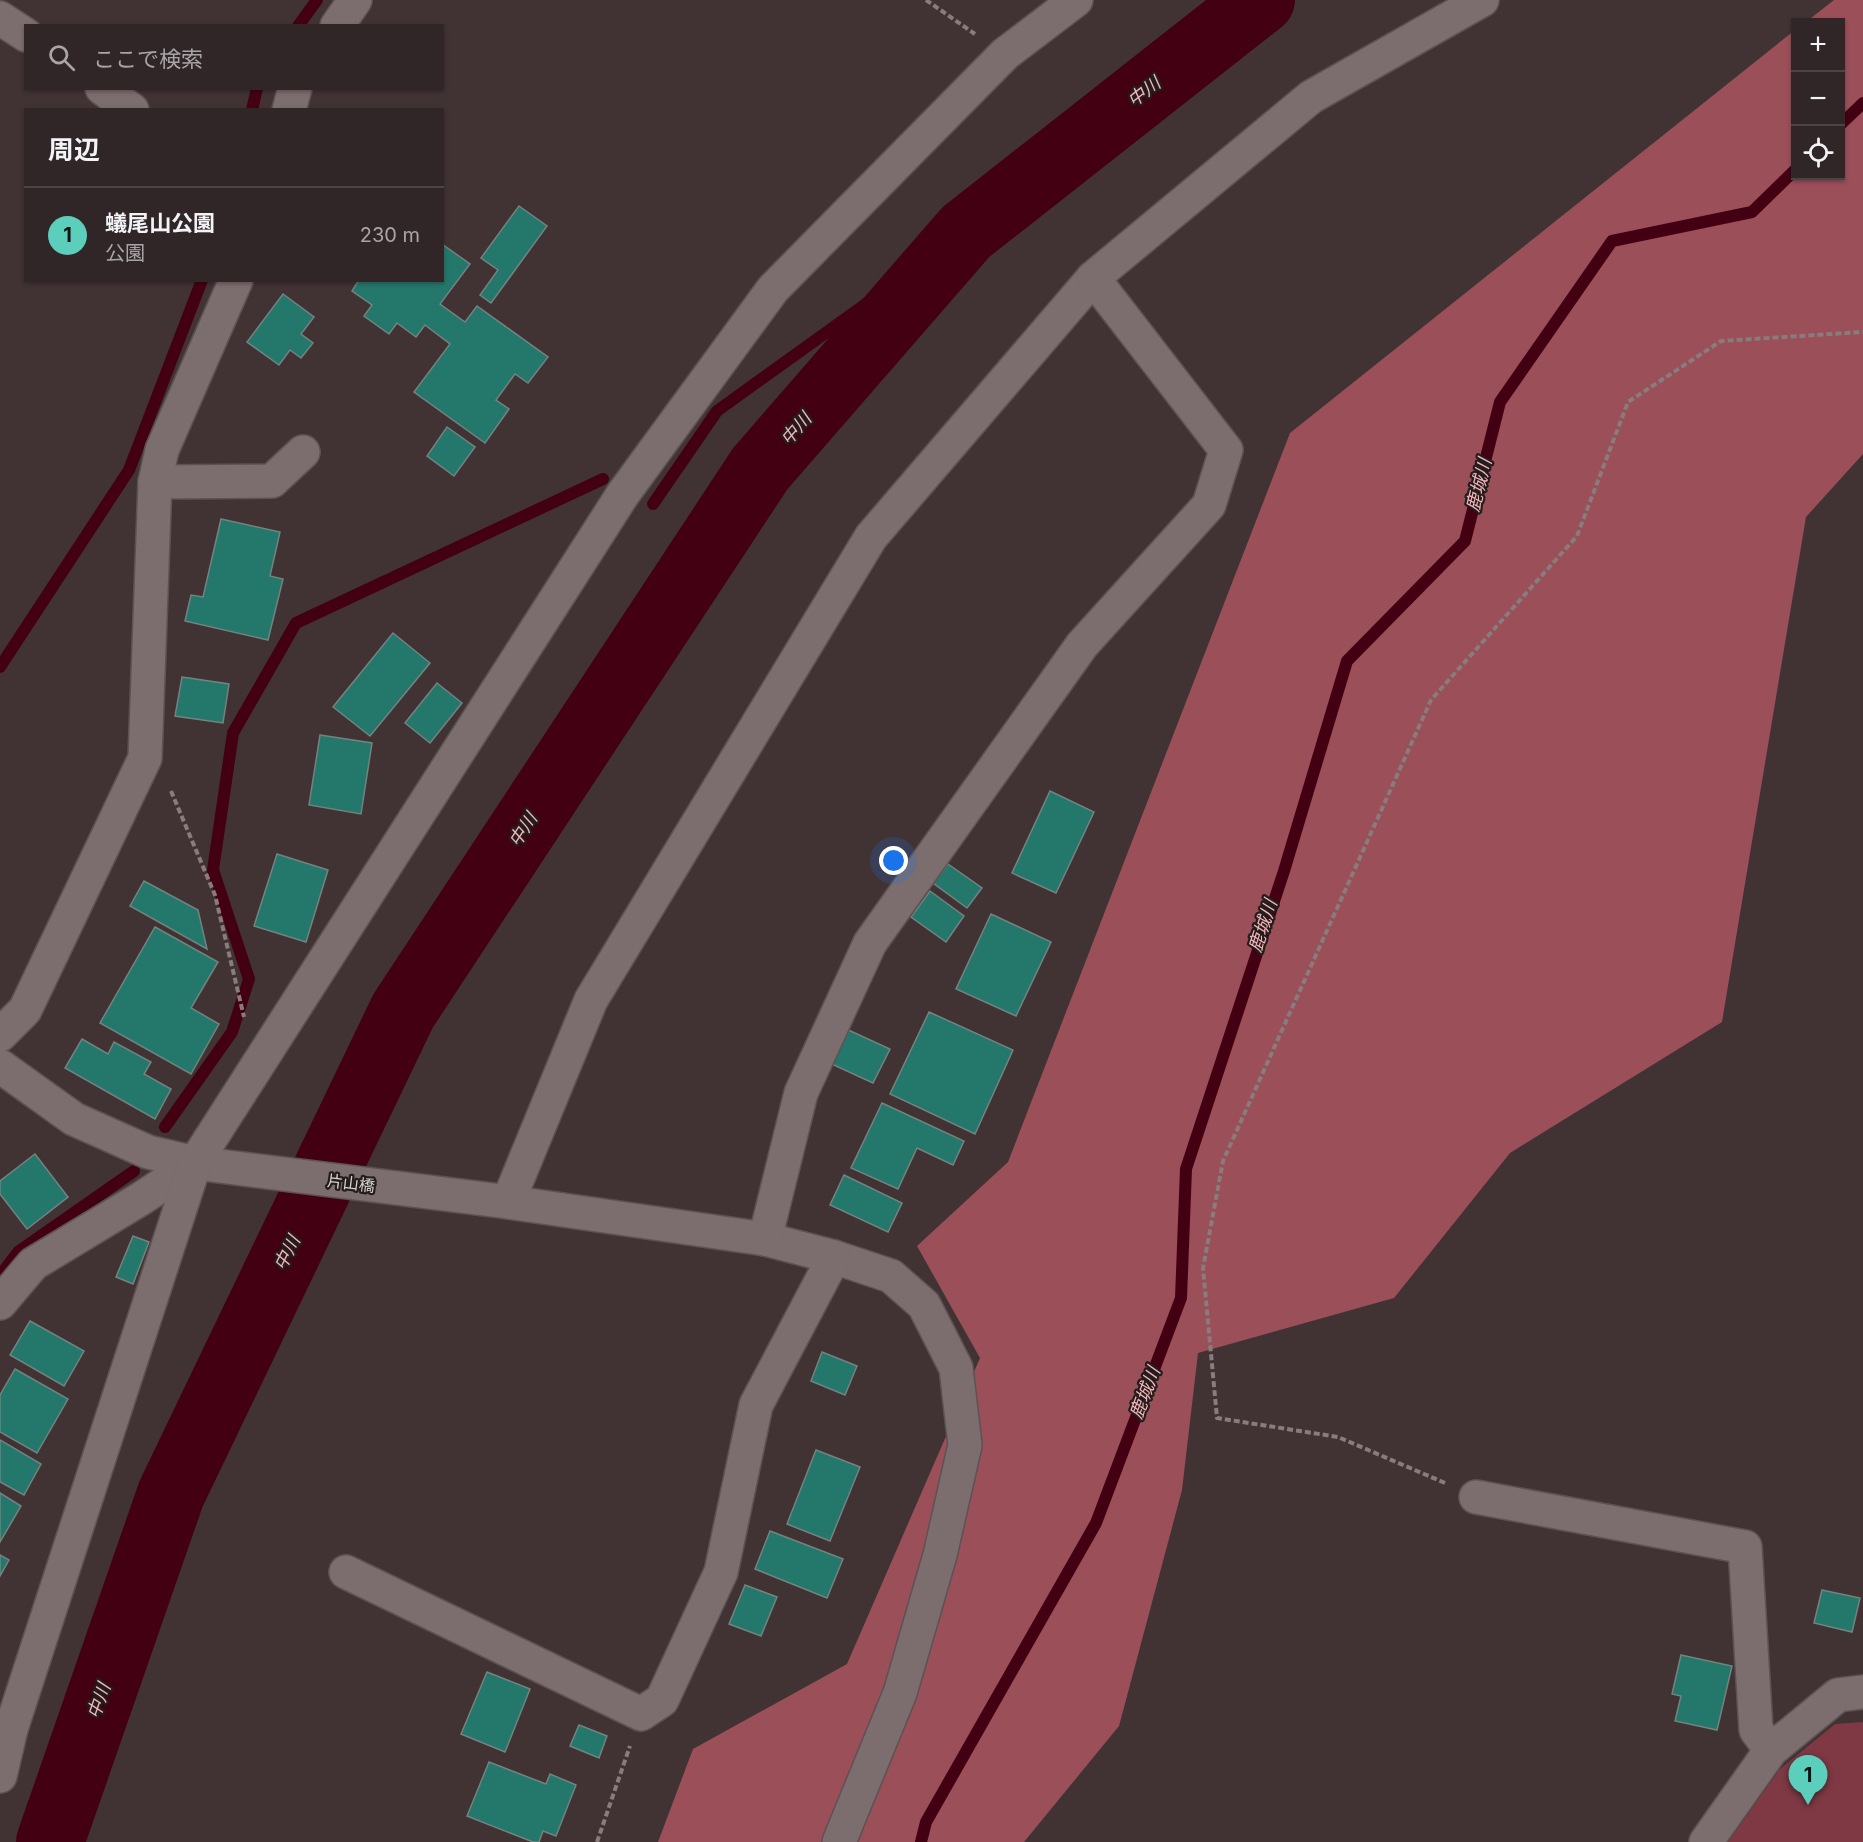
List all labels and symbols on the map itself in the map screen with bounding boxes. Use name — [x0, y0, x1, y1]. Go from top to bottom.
water label: 中川 — [1123, 71, 1166, 111]
water label: 中川 — [776, 407, 817, 449]
water label: 鹿城川 — [1462, 454, 1496, 514]
water label: 中川 — [504, 807, 542, 851]
your location — [879, 846, 908, 875]
water label: 鹿城川 — [1244, 895, 1281, 955]
street label: 片山橋 — [326, 1170, 376, 1196]
water label: 中川 — [269, 1230, 305, 1274]
water label: 鹿城川 — [1125, 1362, 1165, 1422]
water label: 中川 — [83, 1679, 115, 1721]
pin: 1 — [1788, 1756, 1828, 1805]

